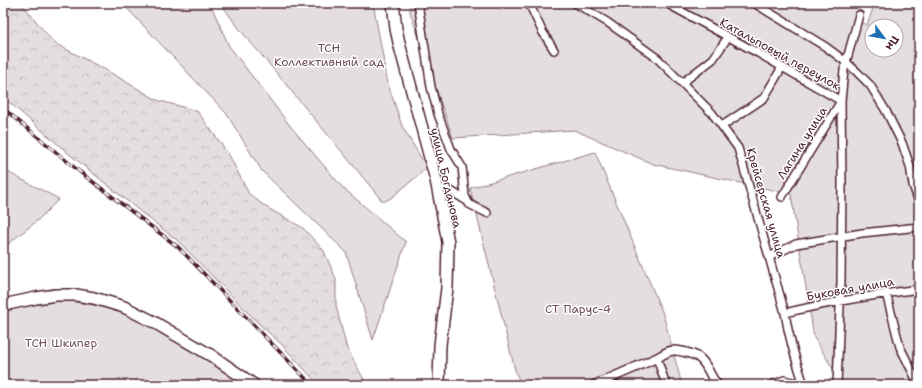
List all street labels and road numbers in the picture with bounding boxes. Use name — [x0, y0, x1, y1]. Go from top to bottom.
street label: Катальповый переулок — [717, 14, 844, 94]
street label: Лагина улица — [773, 103, 831, 182]
street label: улица Богданова — [427, 126, 465, 230]
street label: Крейсерская улица — [743, 146, 790, 261]
street label: Буковая улица — [805, 273, 896, 305]

